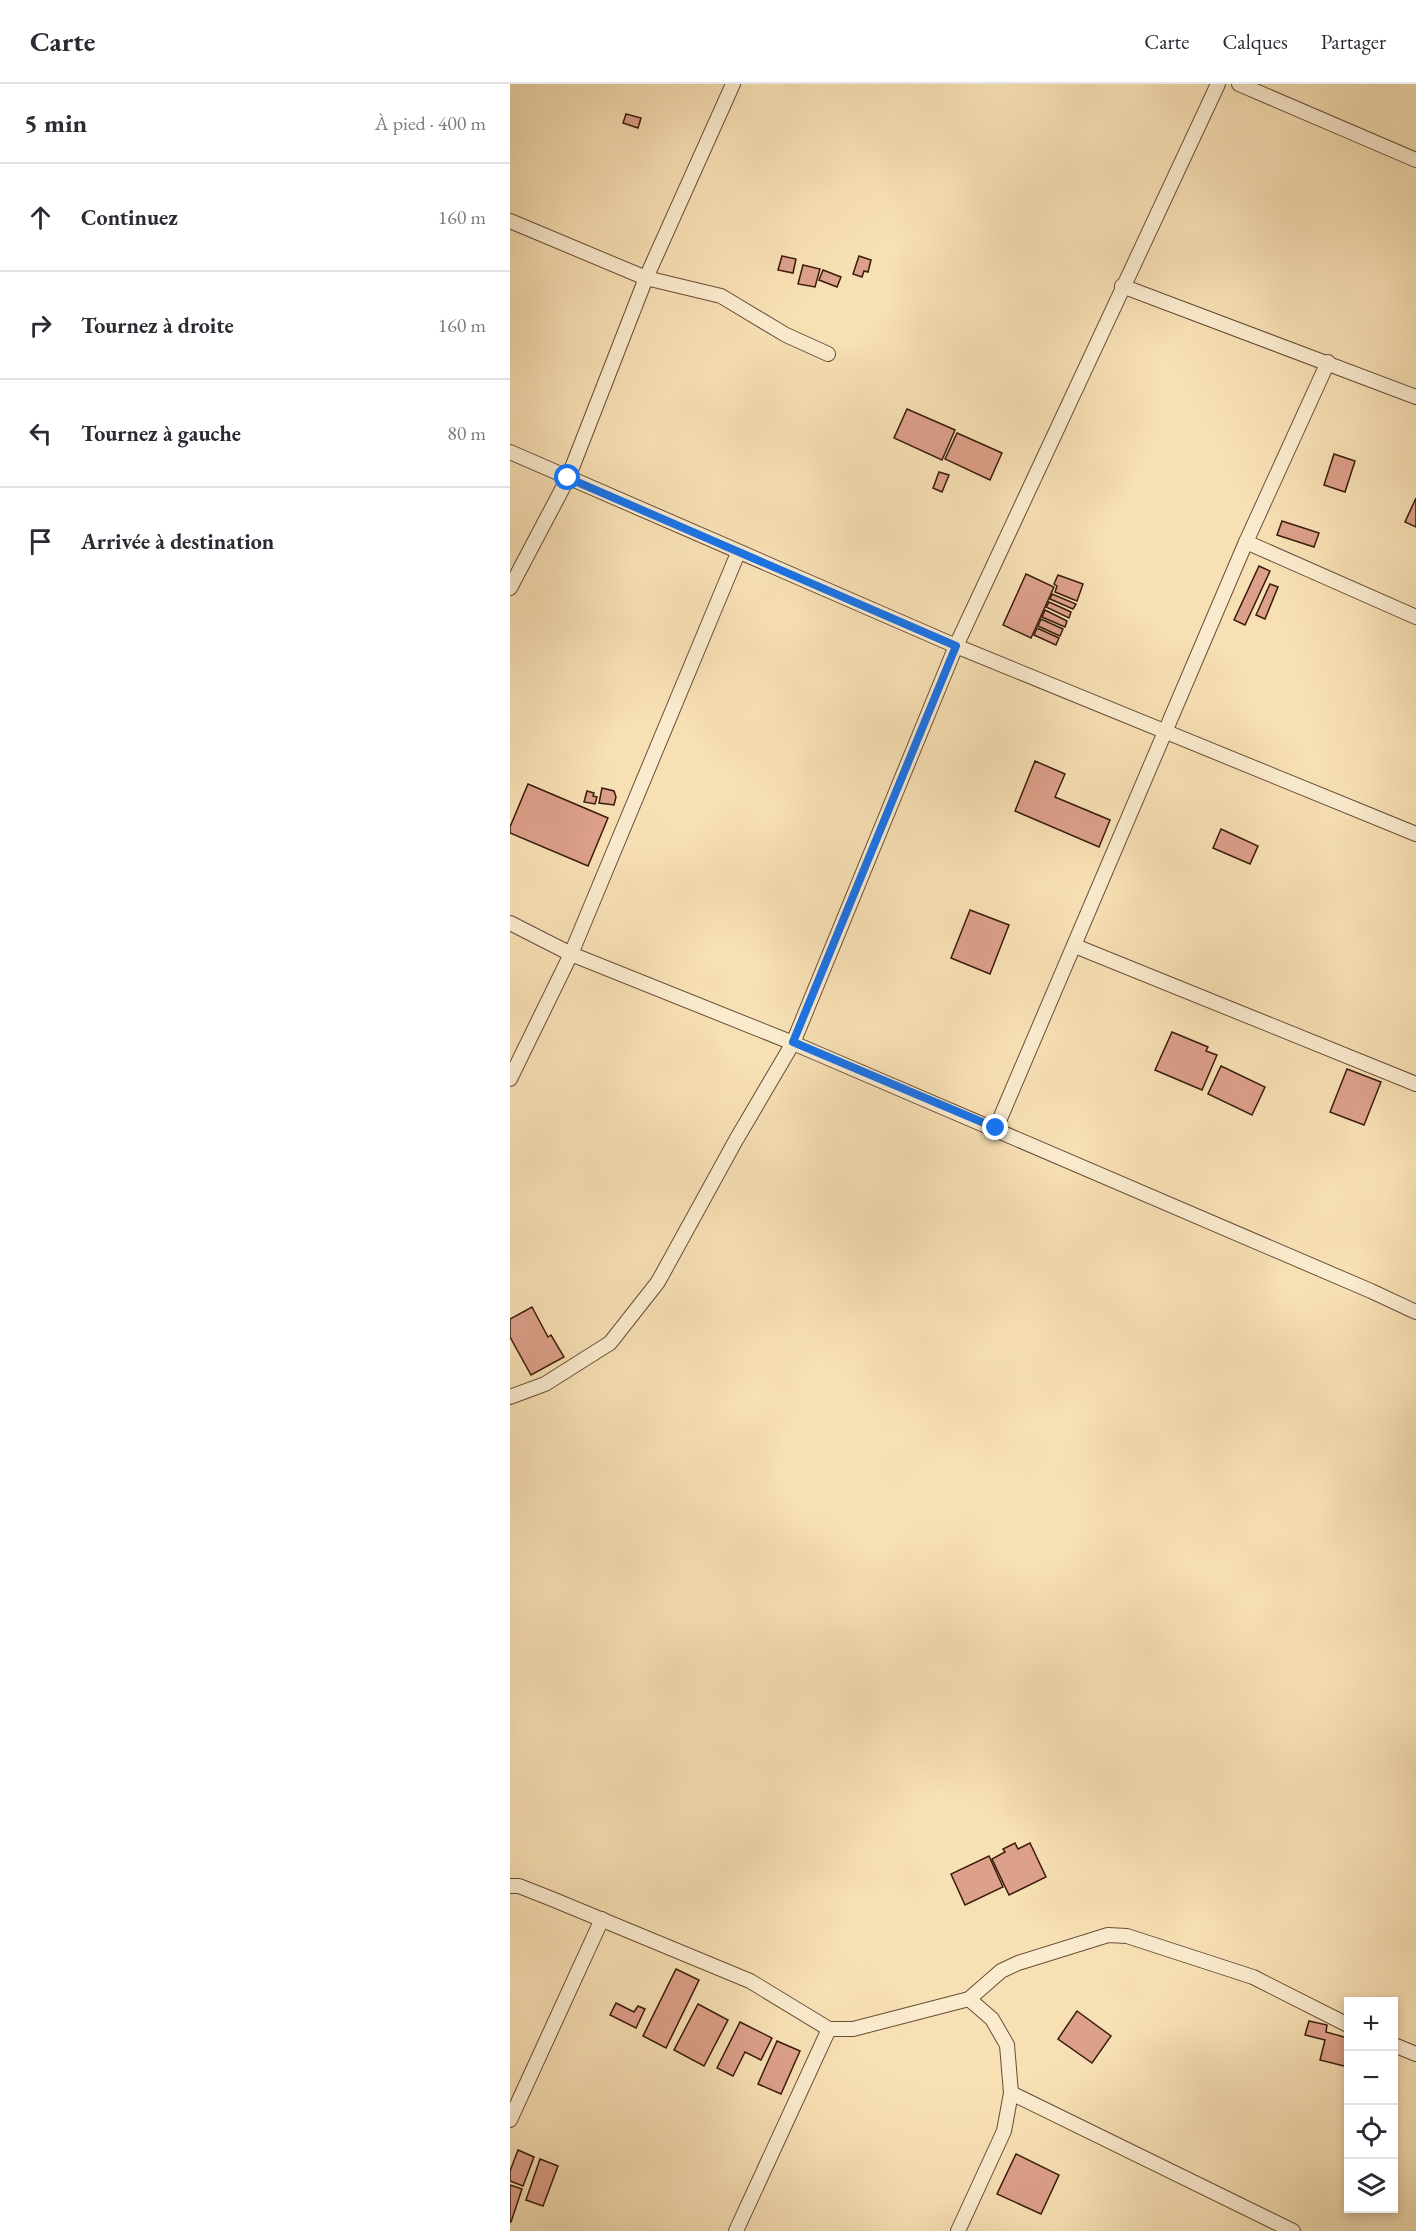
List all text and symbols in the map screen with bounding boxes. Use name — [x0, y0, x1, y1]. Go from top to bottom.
text: Carte — [30, 23, 96, 59]
text: Carte — [1144, 28, 1189, 55]
text: Calques — [1222, 28, 1288, 55]
text: Partager — [1321, 28, 1386, 55]
text: 5 min — [24, 106, 87, 140]
text: À pied · 400 m — [375, 110, 486, 136]
icon: ahead — [24, 201, 57, 234]
text: Continuez — [81, 203, 178, 232]
text: 160 m — [438, 204, 486, 230]
icon: right — [24, 309, 57, 342]
text: Tournez à droite — [81, 311, 234, 340]
text: 160 m — [438, 312, 486, 338]
icon: left — [24, 417, 57, 450]
text: Tournez à gauche — [81, 419, 241, 448]
text: 80 m — [447, 420, 486, 446]
route start — [554, 464, 580, 490]
icon: arrive — [24, 525, 57, 558]
text: Arrivée à destination — [81, 527, 274, 556]
route end — [982, 1114, 1008, 1140]
map controls — [1344, 1997, 1398, 2213]
button: + — [1344, 1997, 1398, 2051]
button: − — [1344, 2051, 1398, 2105]
button: locate — [1344, 2105, 1398, 2159]
button: layers — [1344, 2159, 1398, 2213]

